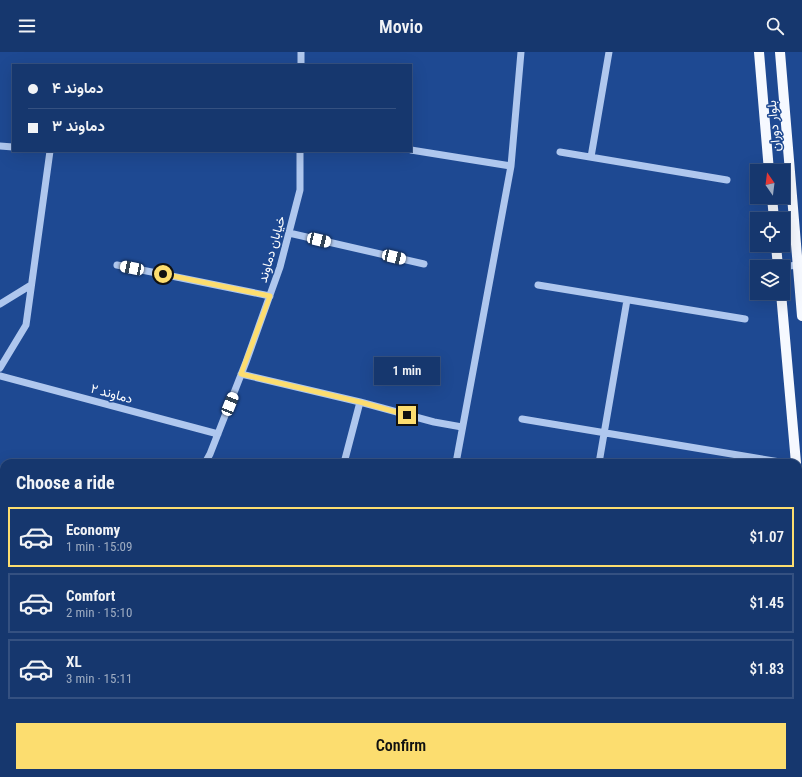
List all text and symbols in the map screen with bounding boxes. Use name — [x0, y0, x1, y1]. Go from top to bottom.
icon: menu — [16, 15, 38, 37]
icon: search — [764, 15, 786, 37]
text: Movio — [379, 16, 423, 37]
text: دماوند ۴ — [52, 79, 104, 97]
street label: بلوار دوران — [764, 99, 784, 152]
text: دماوند ۳ — [52, 117, 105, 135]
north arrow — [750, 164, 790, 204]
map controls — [750, 164, 790, 300]
button: locate — [750, 212, 790, 252]
street label: خیابان دماوند — [255, 214, 289, 285]
car — [306, 231, 332, 249]
car — [381, 248, 407, 266]
car — [119, 260, 145, 276]
button: layers — [750, 260, 790, 300]
route start — [154, 265, 172, 283]
callout: 1 min — [374, 357, 440, 385]
text: 1 min — [393, 363, 421, 378]
street label: دماوند ۲ — [89, 381, 134, 407]
car — [220, 391, 240, 417]
route end — [398, 406, 416, 424]
text: Choose a ride — [16, 472, 115, 493]
icon: car — [18, 519, 54, 555]
text: Economy — [66, 521, 120, 539]
text: $1.07 — [750, 528, 784, 546]
text: 1 min · 15:09 — [66, 539, 132, 554]
icon: car — [18, 585, 54, 621]
text: Comfort — [66, 587, 115, 605]
text: $1.45 — [750, 594, 784, 612]
text: 2 min · 15:10 — [66, 605, 132, 620]
icon: car — [18, 651, 54, 687]
text: XL — [66, 653, 82, 671]
text: $1.83 — [750, 660, 784, 678]
text: 3 min · 15:11 — [66, 671, 132, 686]
button: Confirm — [16, 723, 786, 769]

